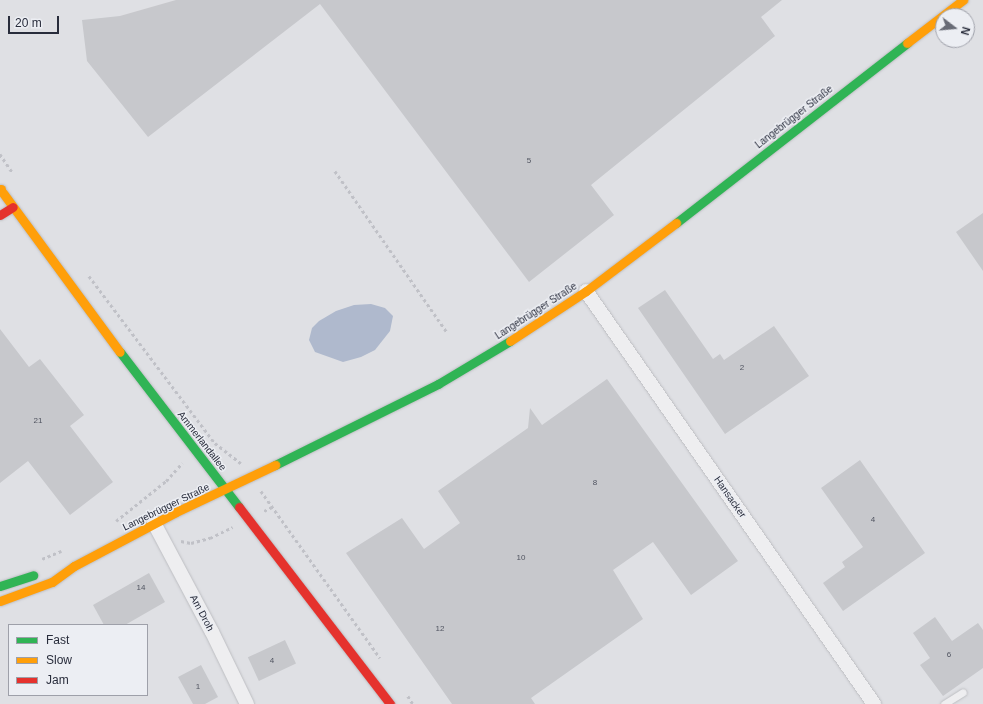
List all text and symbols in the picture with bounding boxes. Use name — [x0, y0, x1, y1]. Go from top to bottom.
scale bar — [10, 8, 61, 34]
north arrow — [935, 8, 975, 48]
text: 20 m — [15, 16, 42, 30]
text: N — [959, 26, 972, 37]
street label: Langebrügger Straße — [753, 83, 835, 151]
house number: 5 — [527, 156, 531, 166]
street label: Langebrügger Straße — [493, 280, 579, 342]
house number: 2 — [740, 363, 744, 373]
street label: Ammerlandallee — [175, 409, 229, 473]
house number: 21 — [34, 416, 42, 426]
street label: Hansacker — [711, 474, 749, 520]
house number: 8 — [593, 478, 597, 488]
street label: Langebrügger Straße — [121, 481, 211, 533]
house number: 4 — [871, 515, 875, 525]
house number: 10 — [517, 553, 525, 563]
house number: 14 — [137, 583, 145, 593]
street label: Am Droh — [187, 593, 217, 633]
legend — [8, 624, 148, 696]
house number: 12 — [436, 624, 444, 634]
text: Fast — [46, 633, 69, 647]
house number: 6 — [947, 650, 951, 660]
text: Slow — [46, 653, 72, 667]
house number: 4 — [270, 656, 274, 666]
text: Jam — [46, 673, 69, 687]
house number: 1 — [196, 682, 200, 692]

